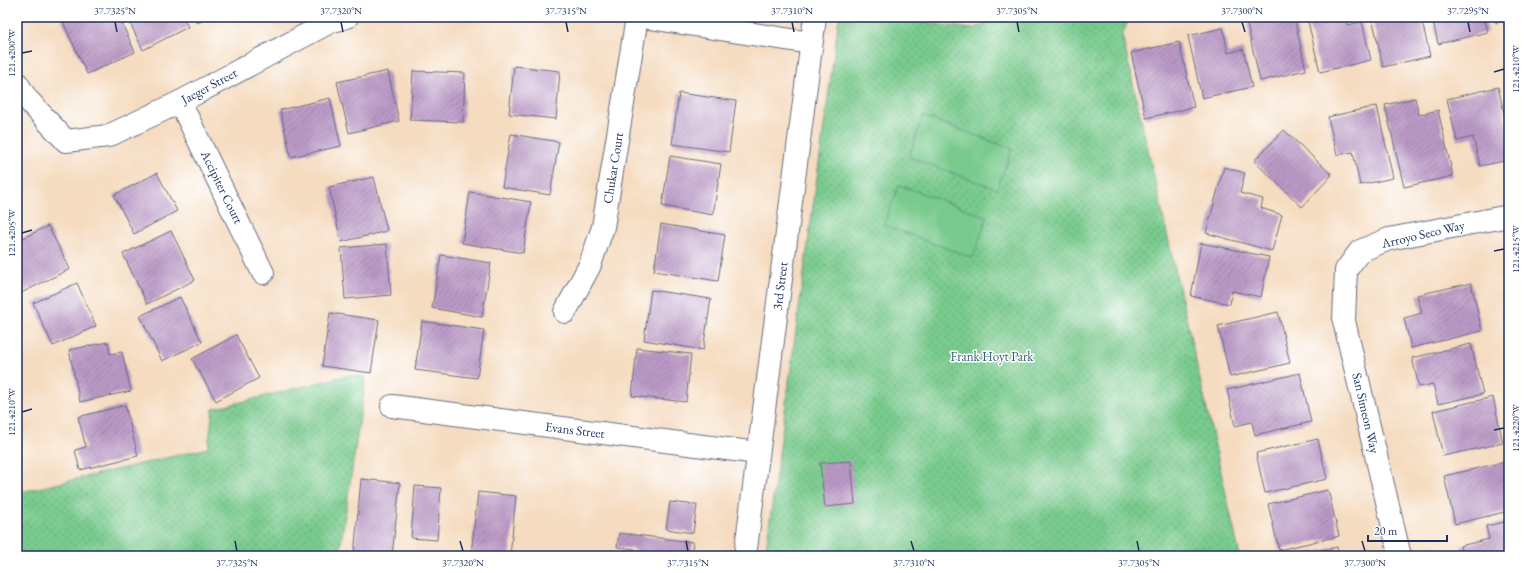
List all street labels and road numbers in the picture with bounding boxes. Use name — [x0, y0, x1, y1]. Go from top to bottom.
street label: Jaeger Street — [177, 64, 240, 108]
street label: Chukar Court — [599, 131, 627, 205]
street label: Accipiter Court — [197, 147, 247, 226]
street label: Arroyo Seco Way — [1379, 216, 1466, 252]
street label: 3rd Street — [769, 261, 791, 311]
street label: San Simeon Way — [1348, 371, 1384, 455]
street label: Evans Street — [544, 418, 606, 442]

